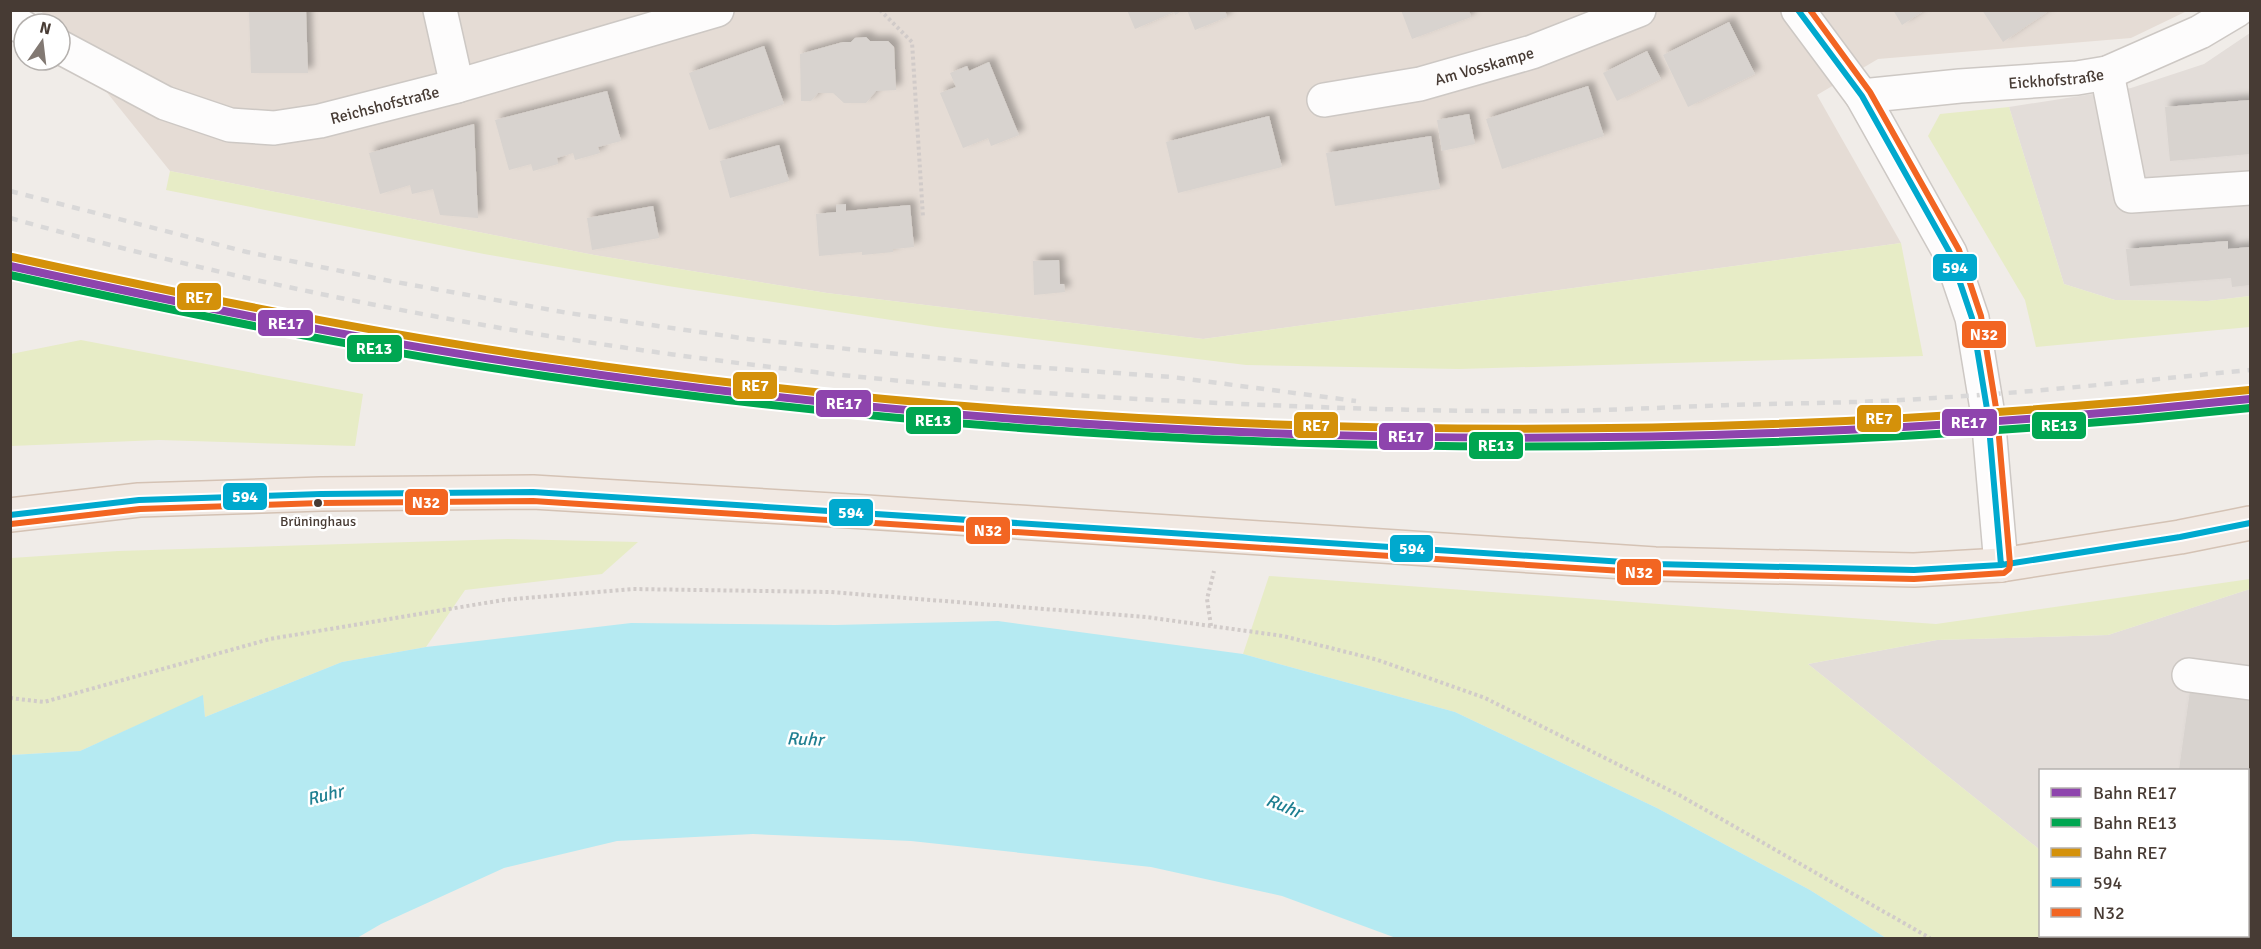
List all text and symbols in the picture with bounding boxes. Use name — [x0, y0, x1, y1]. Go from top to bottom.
north arrow — [12, 12, 72, 72]
text: N — [38, 17, 53, 39]
street label: Am Vosskampe — [1432, 43, 1536, 90]
street label: Eickhofstraße — [2008, 65, 2106, 94]
street label: Reichshofstraße — [328, 82, 442, 129]
line badge: 594 — [1932, 253, 1978, 282]
text: 594 — [1942, 258, 1968, 278]
line badge: RE7 — [176, 282, 222, 311]
text: RE7 — [185, 288, 213, 308]
line badge: RE17 — [257, 309, 314, 337]
text: RE17 — [268, 314, 304, 334]
line badge: N32 — [1961, 320, 2007, 349]
text: N32 — [1970, 325, 1998, 345]
line badge: RE13 — [346, 334, 403, 363]
text: RE13 — [356, 339, 392, 359]
line badge: RE7 — [732, 371, 778, 400]
text: RE7 — [741, 376, 769, 396]
line badge: RE17 — [815, 389, 872, 418]
text: RE17 — [826, 394, 862, 414]
line badge: RE7 — [1856, 404, 1902, 433]
line badge: RE13 — [905, 406, 962, 435]
line badge: RE17 — [1941, 408, 1998, 437]
text: RE7 — [1865, 409, 1893, 429]
text: RE13 — [915, 411, 951, 431]
line badge: RE7 — [1293, 411, 1339, 439]
line badge: RE13 — [2031, 411, 2087, 440]
text: RE17 — [1951, 413, 1987, 433]
text: RE7 — [1302, 416, 1330, 436]
text: RE13 — [2041, 416, 2077, 436]
line badge: RE17 — [1378, 422, 1434, 451]
text: RE17 — [1388, 427, 1424, 447]
line badge: RE13 — [1468, 431, 1524, 460]
text: RE13 — [1478, 436, 1514, 456]
line badge: 594 — [222, 482, 268, 511]
text: 594 — [232, 487, 258, 507]
line badge: N32 — [404, 488, 449, 516]
text: N32 — [412, 493, 440, 513]
marker: Brüninghaus — [312, 497, 324, 509]
line badge: 594 — [828, 498, 874, 527]
text: 594 — [838, 503, 864, 523]
place label: Brüninghaus — [280, 513, 356, 530]
line badge: N32 — [965, 516, 1011, 545]
text: N32 — [974, 521, 1002, 541]
line badge: 594 — [1389, 534, 1434, 563]
text: 594 — [1399, 539, 1425, 559]
line badge: N32 — [1616, 558, 1662, 586]
text: N32 — [1625, 563, 1653, 583]
water label: Ruhr — [786, 727, 826, 751]
legend — [2039, 769, 2249, 937]
water label: Ruhr — [305, 779, 348, 810]
text: Bahn RE17 — [2093, 782, 2177, 804]
water label: Ruhr — [1263, 789, 1307, 824]
text: Bahn RE13 — [2093, 812, 2177, 834]
text: Bahn RE7 — [2093, 842, 2167, 864]
text: 594 — [2093, 872, 2122, 894]
text: N32 — [2093, 902, 2125, 924]

